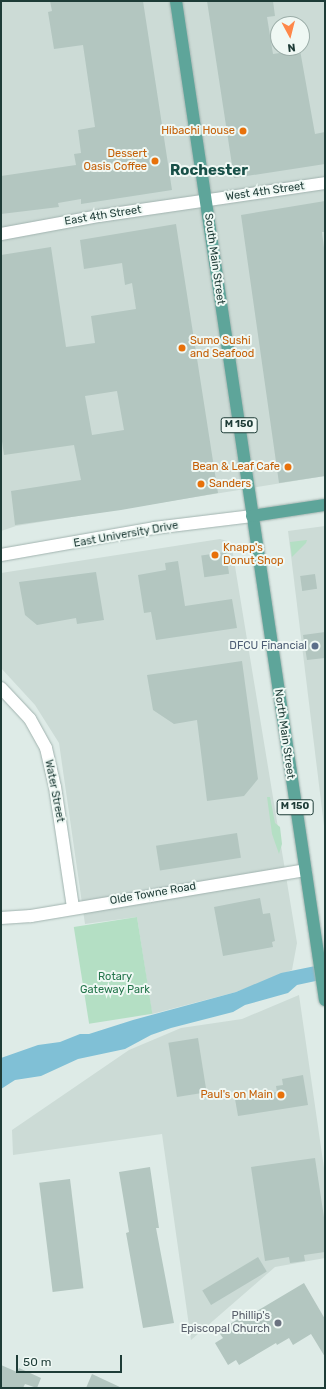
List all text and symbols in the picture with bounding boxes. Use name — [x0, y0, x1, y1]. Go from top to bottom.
north arrow — [270, 16, 310, 56]
text: N — [287, 40, 296, 54]
place label: Hibachi House — [161, 124, 235, 138]
marker: Hibachi House — [238, 126, 248, 136]
place label: Dessert Oasis Coffee — [84, 148, 147, 174]
marker: Dessert Oasis Coffee — [150, 156, 160, 166]
district label: Rochester — [170, 162, 248, 180]
street label: West 4th Street — [225, 180, 305, 204]
street label: East 4th Street — [64, 203, 142, 229]
street label: South Main Street — [201, 212, 227, 306]
place label: Sumo Sushi and Seafood — [190, 335, 254, 361]
marker: Sumo Sushi and Seafood — [177, 343, 187, 353]
road number: M 150 — [220, 417, 258, 433]
place label: Bean & Leaf Cafe — [192, 460, 280, 474]
marker: Bean & Leaf Cafe — [283, 462, 293, 472]
place label: Sanders — [209, 477, 251, 491]
marker: Sanders — [196, 479, 206, 489]
street label: East University Drive — [72, 519, 180, 551]
place label: Knapp's Donut Shop — [223, 542, 284, 568]
marker: Knapp's Donut Shop — [210, 550, 220, 560]
place label: DFCU Financial — [229, 639, 307, 653]
marker: DFCU Financial — [310, 641, 320, 651]
street label: North Main Street — [271, 688, 297, 780]
street label: Water Street — [41, 758, 67, 824]
road number: M 150 — [276, 799, 314, 815]
street label: Olde Towne Road — [109, 880, 197, 908]
park label: Rotary Gateway Park — [80, 971, 150, 997]
place label: Paul's on Main — [200, 1088, 273, 1102]
marker: Paul's on Main — [276, 1090, 286, 1100]
place label: Phillip's Episcopal Church — [181, 1310, 270, 1336]
marker: Phillip's Episcopal Church — [273, 1318, 283, 1328]
scale bar — [18, 1347, 124, 1373]
text: 50 m — [23, 1355, 51, 1369]

